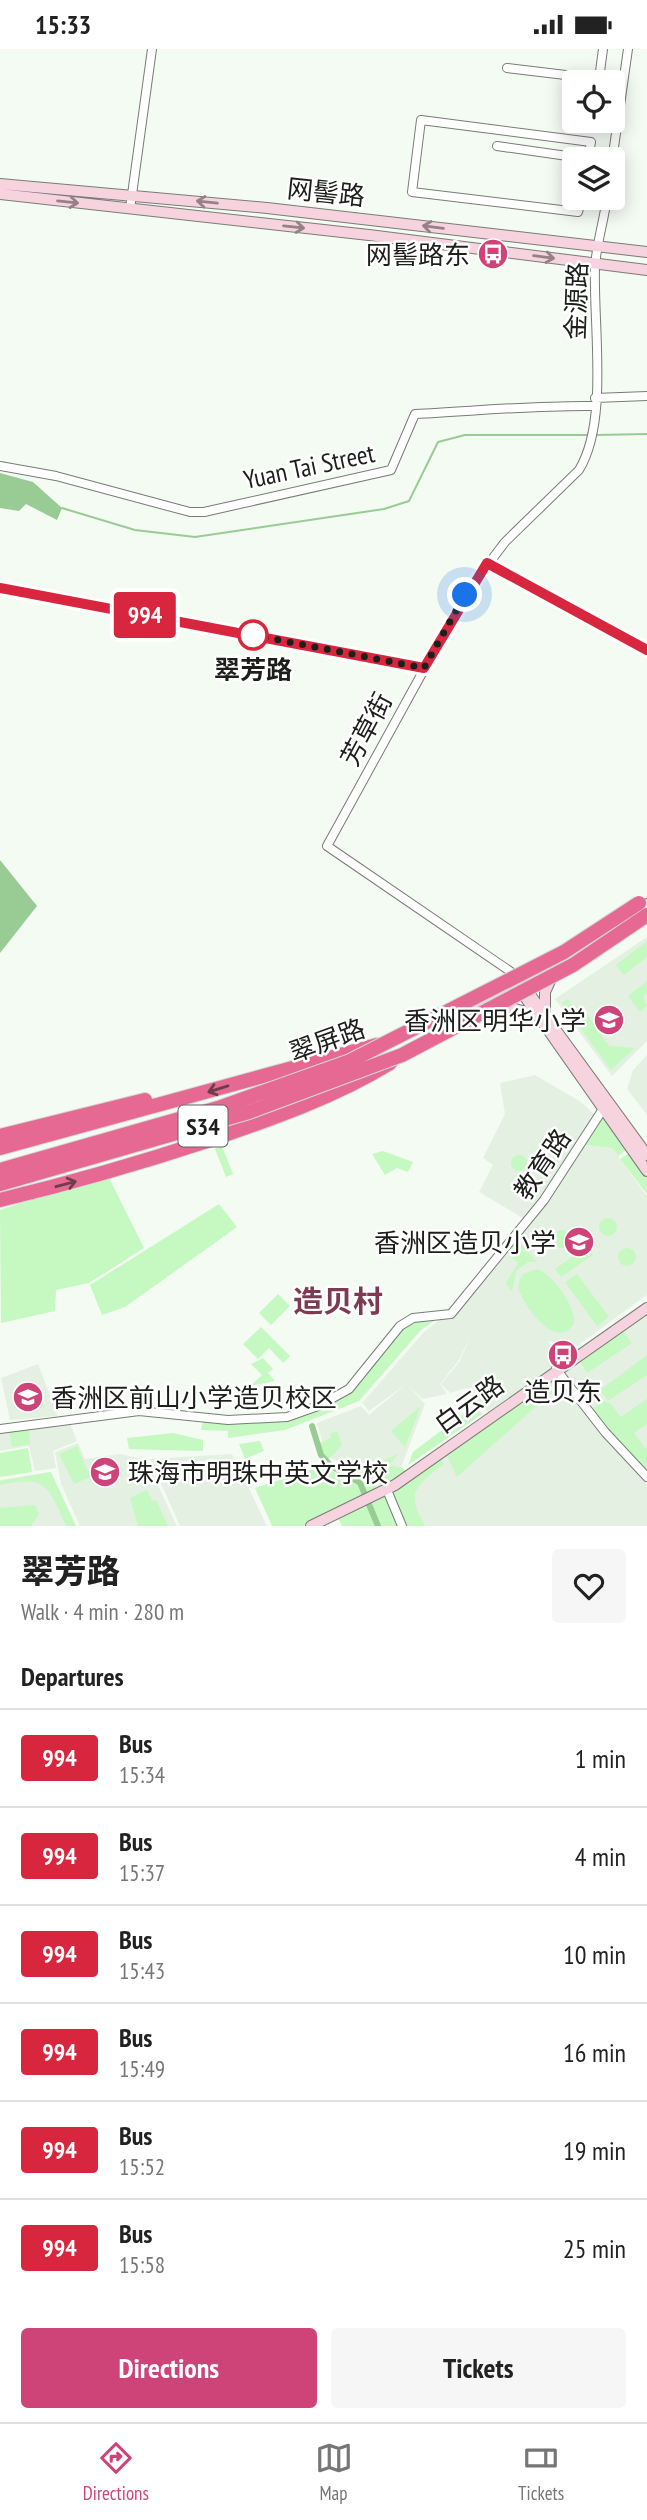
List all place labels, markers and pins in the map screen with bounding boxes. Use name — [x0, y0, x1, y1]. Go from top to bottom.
bus stop icon: 网髻路东 — [476, 237, 510, 271]
place label: 网髻路东 — [366, 238, 470, 271]
marker: 翠芳路 — [238, 620, 268, 650]
place label: 翠芳路 — [214, 653, 292, 686]
school or university icon: 香洲区明华小学 — [592, 1003, 626, 1037]
place label: 香洲区明华小学 — [404, 1004, 586, 1037]
school or university icon: 香洲区造贝小学 — [562, 1225, 596, 1259]
place label: 香洲区造贝小学 — [374, 1226, 556, 1259]
bus stop icon: 造贝东 — [546, 1338, 580, 1372]
place label: 造贝东 — [524, 1375, 602, 1408]
school or university icon: 香洲区前山小学造贝校区 — [11, 1380, 45, 1414]
place label: 香洲区前山小学造贝校区 — [51, 1381, 337, 1414]
school or university icon: 珠海市明珠中英文学校 — [88, 1455, 122, 1489]
place label: 珠海市明珠中英文学校 — [128, 1456, 388, 1489]

